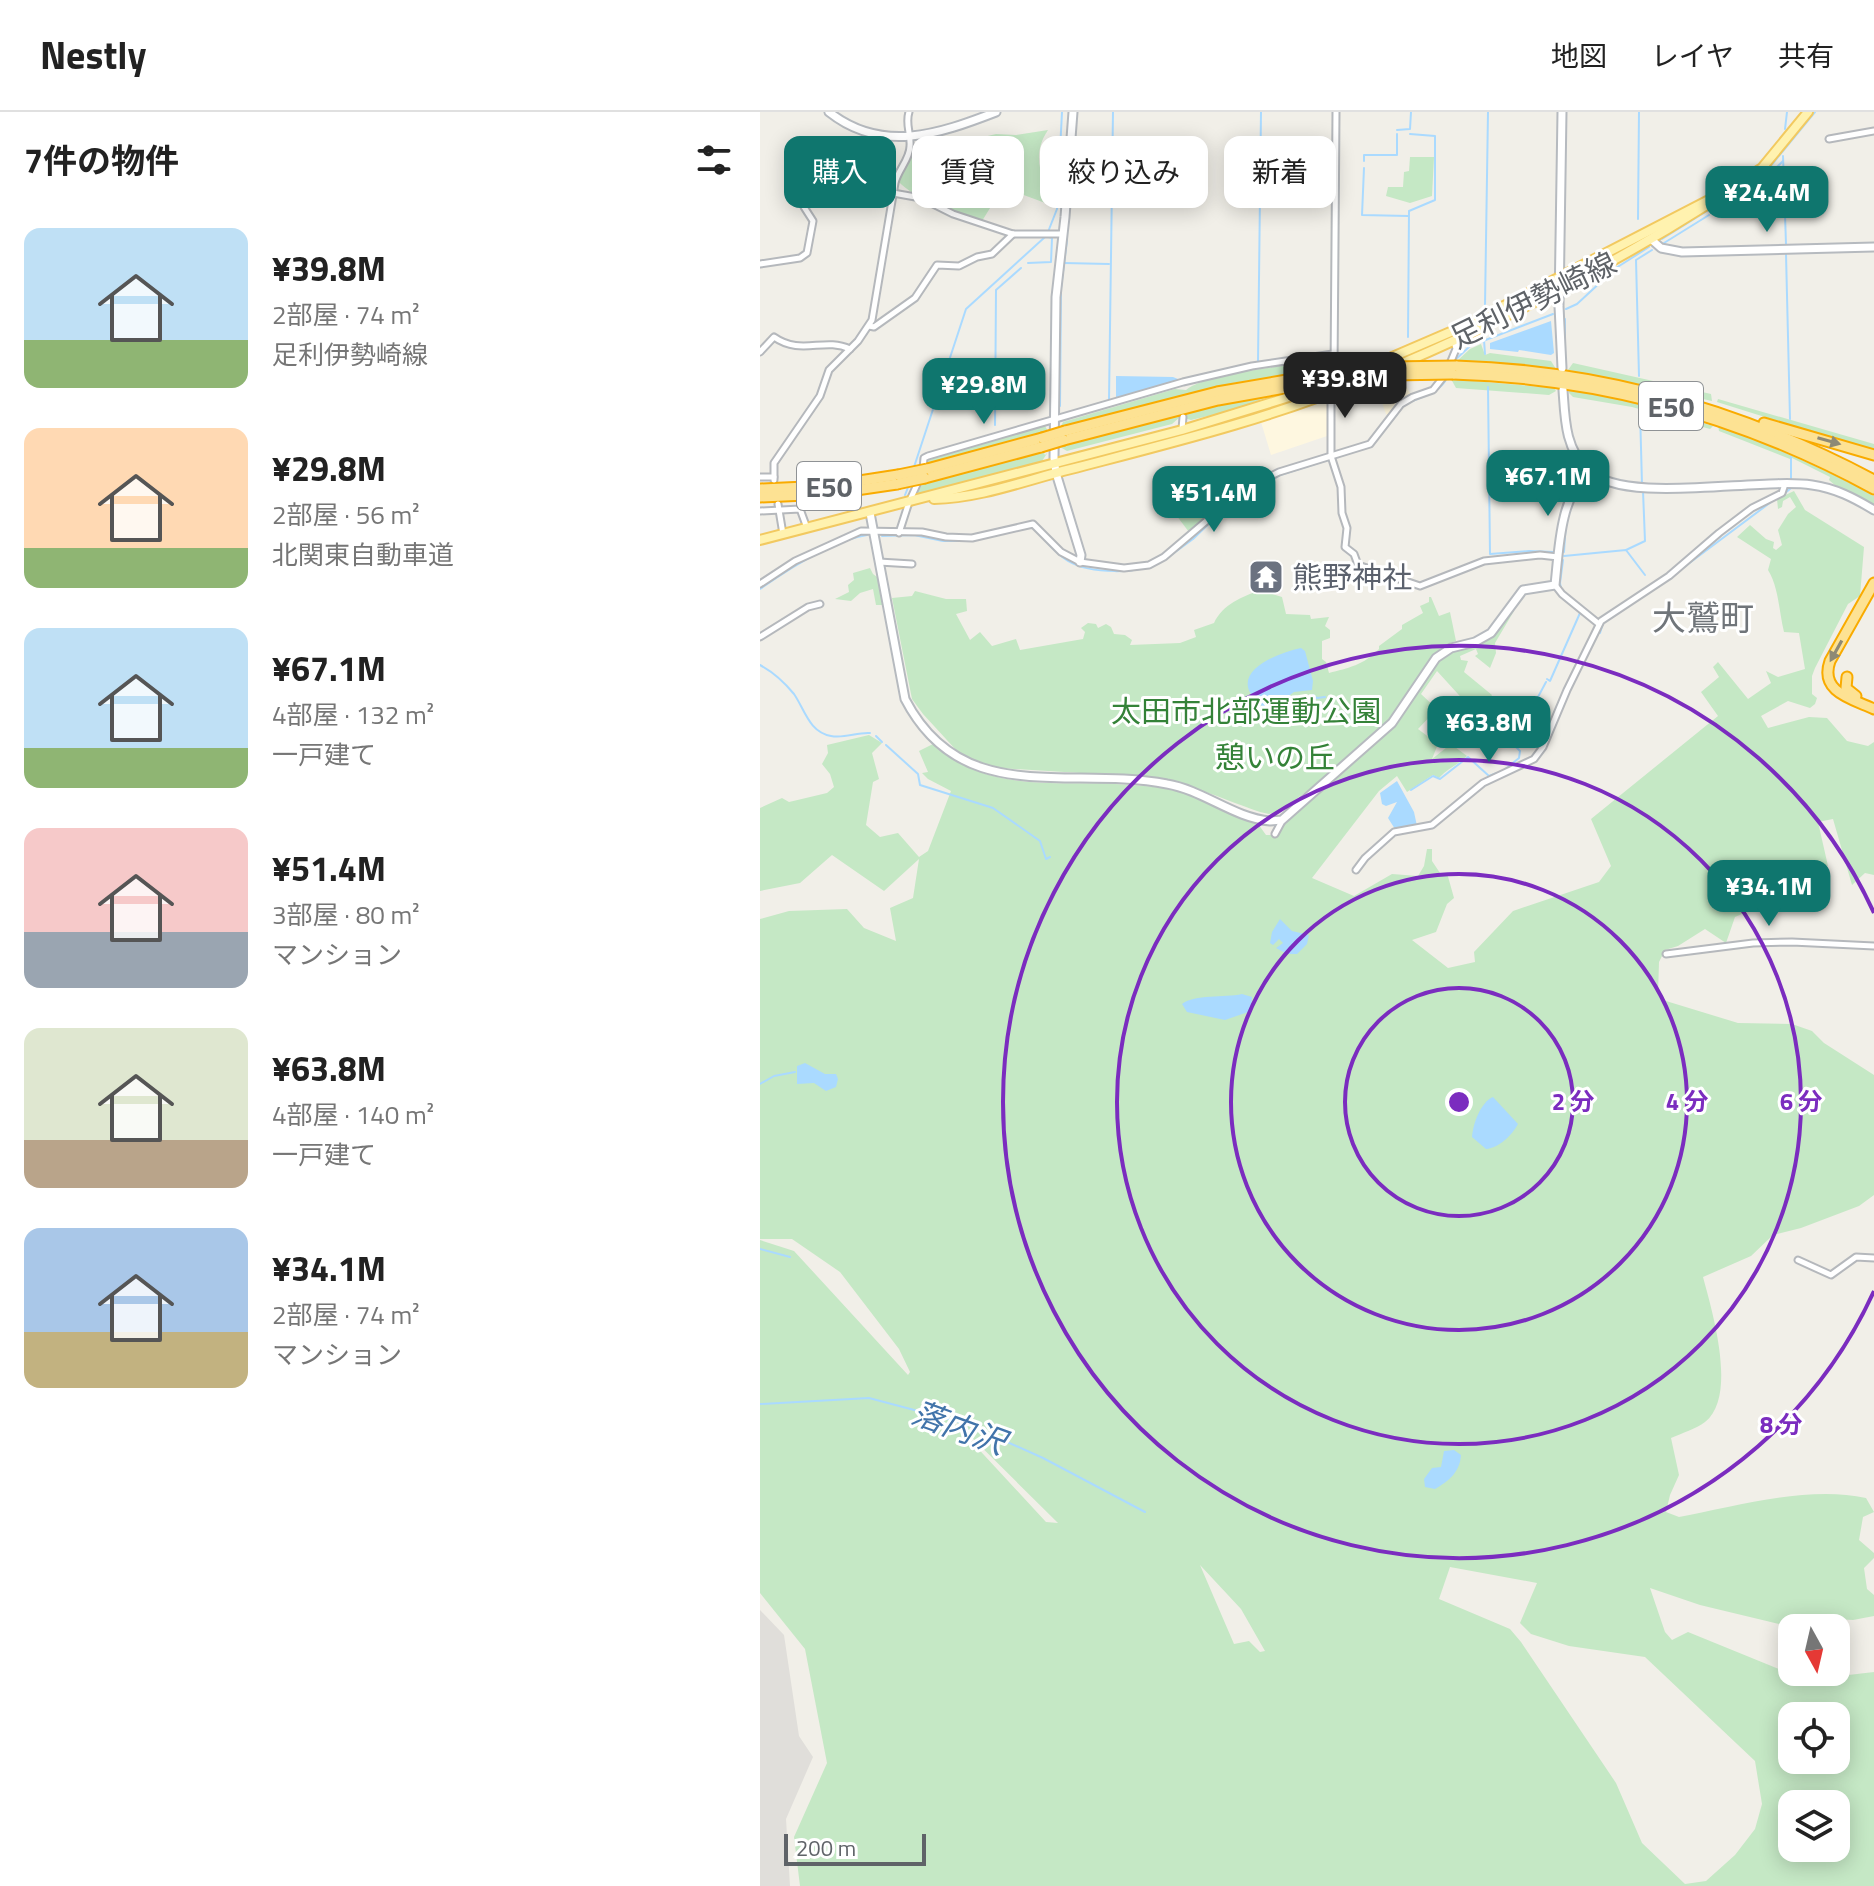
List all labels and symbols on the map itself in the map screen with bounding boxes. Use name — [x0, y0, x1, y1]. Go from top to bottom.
pin: ¥24.4M — [1702, 166, 1832, 234]
street label: 足利伊勢崎線 — [1442, 240, 1624, 360]
pin: ¥39.8M — [1280, 352, 1410, 420]
pin: ¥29.8M — [919, 358, 1049, 426]
road number: E50 — [1639, 382, 1703, 430]
one-way arrow — [1817, 435, 1841, 448]
pin: ¥67.1M — [1483, 450, 1613, 518]
road number: E50 — [797, 462, 861, 510]
pin: ¥51.4M — [1149, 466, 1279, 534]
place label: 熊野神社 — [1292, 554, 1412, 600]
temple icon: 熊野神社 — [1247, 558, 1285, 596]
district label: 大鷲町 — [1652, 591, 1754, 643]
one-way arrow — [1829, 639, 1843, 662]
park label: 太田市北部運動公園 — [1111, 688, 1381, 734]
pin: ¥63.8M — [1424, 696, 1554, 764]
park label: 憩いの丘 — [1215, 734, 1335, 780]
pin: ¥34.1M — [1704, 860, 1834, 928]
text: 2 分 — [1552, 1083, 1594, 1119]
text: 4 分 — [1666, 1083, 1708, 1119]
text: 6 分 — [1780, 1083, 1822, 1119]
centre of rings — [1445, 1088, 1473, 1116]
water label: 落内沢 — [906, 1388, 1016, 1467]
text: 8 分 — [1760, 1406, 1802, 1442]
north arrow — [1778, 1614, 1850, 1686]
scale bar — [784, 1830, 926, 1866]

